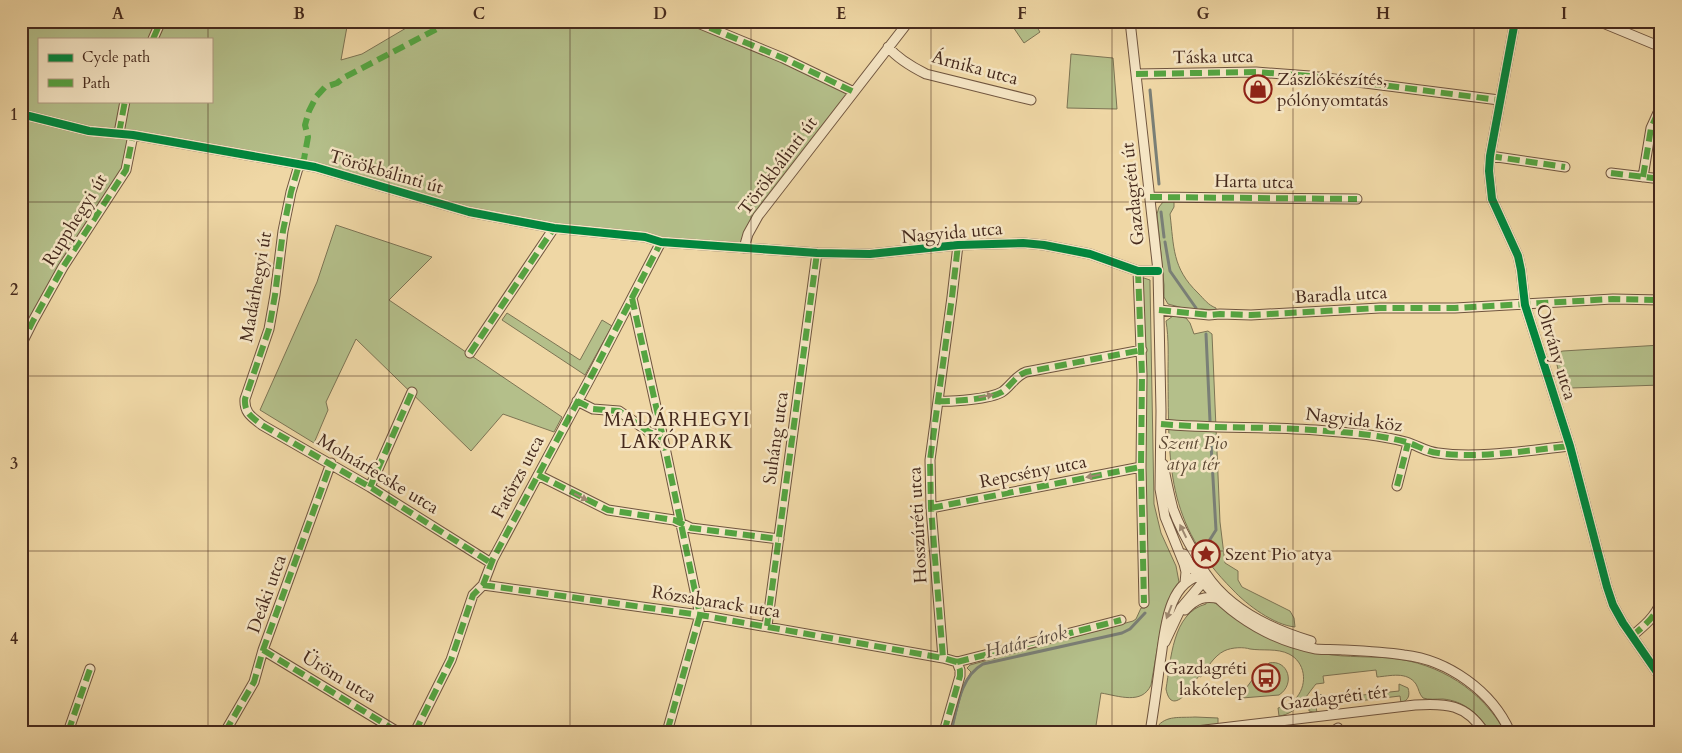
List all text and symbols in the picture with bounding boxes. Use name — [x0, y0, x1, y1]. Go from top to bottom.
text: A — [112, 3, 124, 25]
text: B — [293, 3, 305, 25]
text: C — [473, 3, 485, 25]
text: D — [653, 3, 667, 25]
text: E — [836, 3, 846, 25]
text: F — [1017, 3, 1027, 25]
text: G — [1196, 3, 1210, 25]
text: H — [1376, 3, 1390, 25]
text: I — [1561, 3, 1567, 25]
legend — [38, 38, 212, 102]
street label: Árnika utca — [929, 44, 1021, 92]
street label: Táska utca — [1172, 44, 1254, 70]
text: Cycle path — [82, 47, 151, 67]
place label: Zászlókészítés, pólónyomtatás — [1277, 67, 1388, 113]
text: Path — [82, 73, 111, 93]
shop icon: Zászlókészítés, pólónyomtatás — [1243, 74, 1273, 104]
text: 1 — [10, 104, 18, 126]
street label: Törökbálinti út — [733, 111, 823, 220]
street label: Gazdagréti út — [1115, 141, 1151, 247]
street label: Törökbálinti út — [326, 144, 446, 200]
street label: Rupphegyi út — [37, 169, 113, 271]
street label: Harta utca — [1214, 169, 1294, 195]
street label: Nagyida utca — [900, 216, 1004, 250]
street label: Madárhegyi út — [234, 229, 278, 344]
text: 2 — [10, 279, 18, 301]
street label: Baradla utca — [1294, 280, 1388, 310]
street label: Oltvány utca — [1530, 301, 1582, 403]
street label: Suháng utca — [757, 390, 795, 486]
one-way arrow — [979, 392, 995, 400]
street label: Nagyida köz — [1304, 402, 1404, 438]
district label: MADÁRHEGYI LAKÓPARK — [604, 407, 750, 455]
street label: Molnárfecske utca — [312, 428, 444, 520]
street label: Fatörzs utca — [486, 431, 550, 523]
park label: Szent Pio atya tér — [1159, 431, 1227, 477]
street label: Repcsény utca — [977, 449, 1089, 495]
text: 3 — [10, 453, 18, 475]
street label: Hosszúréti utca — [902, 466, 934, 584]
one-way arrow — [1086, 472, 1101, 480]
one-way arrow — [574, 493, 588, 501]
one-way arrow — [1179, 524, 1187, 538]
place icon: Szent Pio atya — [1191, 539, 1221, 569]
place label: Szent Pio atya — [1225, 542, 1332, 567]
street label: Deáki utca — [241, 551, 293, 637]
street label: Rózsabarack utca — [650, 579, 782, 625]
one-way arrow — [1165, 605, 1173, 619]
water label: Határ-árok — [982, 619, 1070, 665]
text: 4 — [10, 628, 18, 650]
street label: Üröm utca — [297, 645, 381, 709]
place label: Gazdagréti lakótelep — [1164, 656, 1247, 702]
bus stop icon: Gazdagréti lakótelep — [1251, 663, 1281, 693]
street label: Gazdagréti tér — [1279, 679, 1390, 717]

